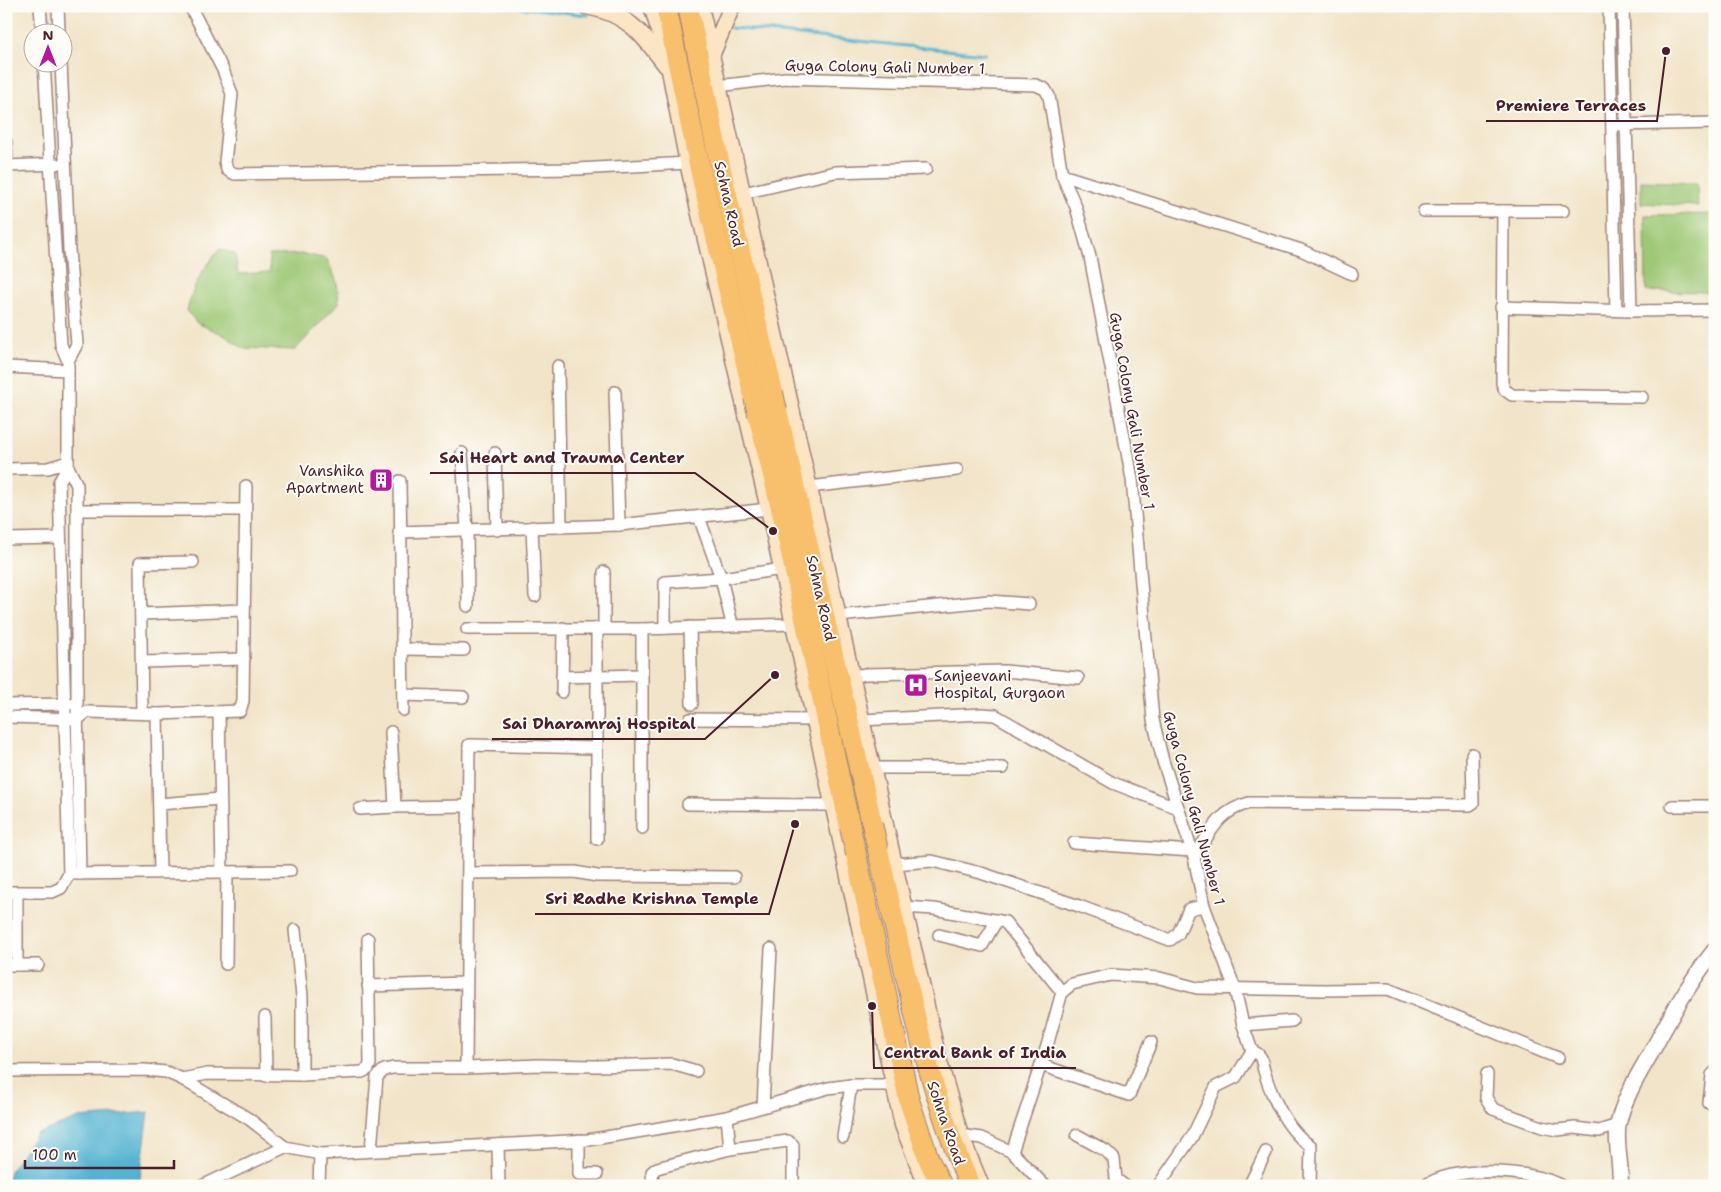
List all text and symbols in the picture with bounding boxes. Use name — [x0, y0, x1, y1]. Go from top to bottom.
north arrow — [22, 22, 72, 72]
text: N — [42, 26, 54, 44]
street label: Guga Colony Gali Number 1 — [785, 55, 985, 79]
callout: Premiere Terraces — [1486, 90, 1657, 121]
text: Premiere Terraces — [1496, 95, 1646, 116]
street label: Sohna Road — [709, 159, 749, 249]
street label: Guga Colony Gali Number 1 — [1105, 311, 1159, 511]
callout: Sai Heart and Trauma Center — [430, 442, 695, 473]
text: Sai Heart and Trauma Center — [439, 447, 685, 468]
place label: Vanshika Apartment — [286, 461, 365, 498]
building icon: Vanshika Apartment — [368, 467, 394, 493]
street label: Sohna Road — [801, 553, 841, 643]
place label: Sanjeevani Hospital, Gurgaon — [934, 666, 1065, 703]
hospital icon: Sanjeevani Hospital, Gurgaon — [903, 672, 929, 698]
callout: Sai Dharamraj Hospital — [492, 708, 705, 739]
street label: Guga Colony Gali Number 1 — [1158, 709, 1230, 907]
text: Sai Dharamraj Hospital — [502, 713, 696, 734]
callout: Sri Radhe Krishna Temple — [535, 883, 769, 914]
text: Sri Radhe Krishna Temple — [545, 888, 759, 909]
callout: Central Bank of India — [874, 1037, 1076, 1068]
text: Central Bank of India — [884, 1042, 1066, 1063]
street label: Sohna Road — [922, 1078, 970, 1168]
scale bar — [25, 1137, 174, 1169]
text: 100 m — [32, 1145, 77, 1165]

